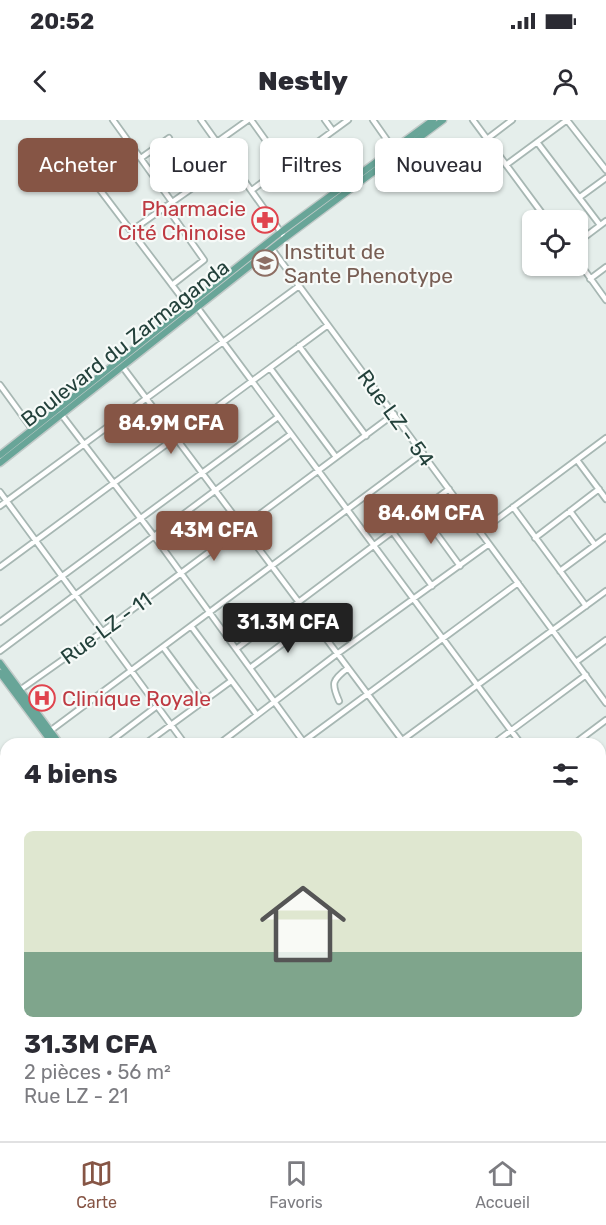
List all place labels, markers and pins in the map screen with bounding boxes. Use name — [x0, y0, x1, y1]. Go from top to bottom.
place label: Pharmacie Cité Chinoise — [118, 196, 246, 245]
pharmacy icon: Pharmacie Cité Chinoise — [250, 205, 280, 235]
place label: Institut de Sante Phenotype — [284, 239, 453, 288]
school or university icon: Institut de Sante Phenotype — [250, 248, 280, 278]
pin: 84.9M CFA — [102, 404, 240, 455]
pin: 84.6M CFA — [362, 494, 500, 545]
pin: 43M CFA — [159, 511, 269, 562]
pin: 31.3M CFA — [219, 603, 357, 654]
hospital icon: Clinique Royale — [27, 683, 57, 713]
place label: Clinique Royale — [62, 686, 211, 711]

